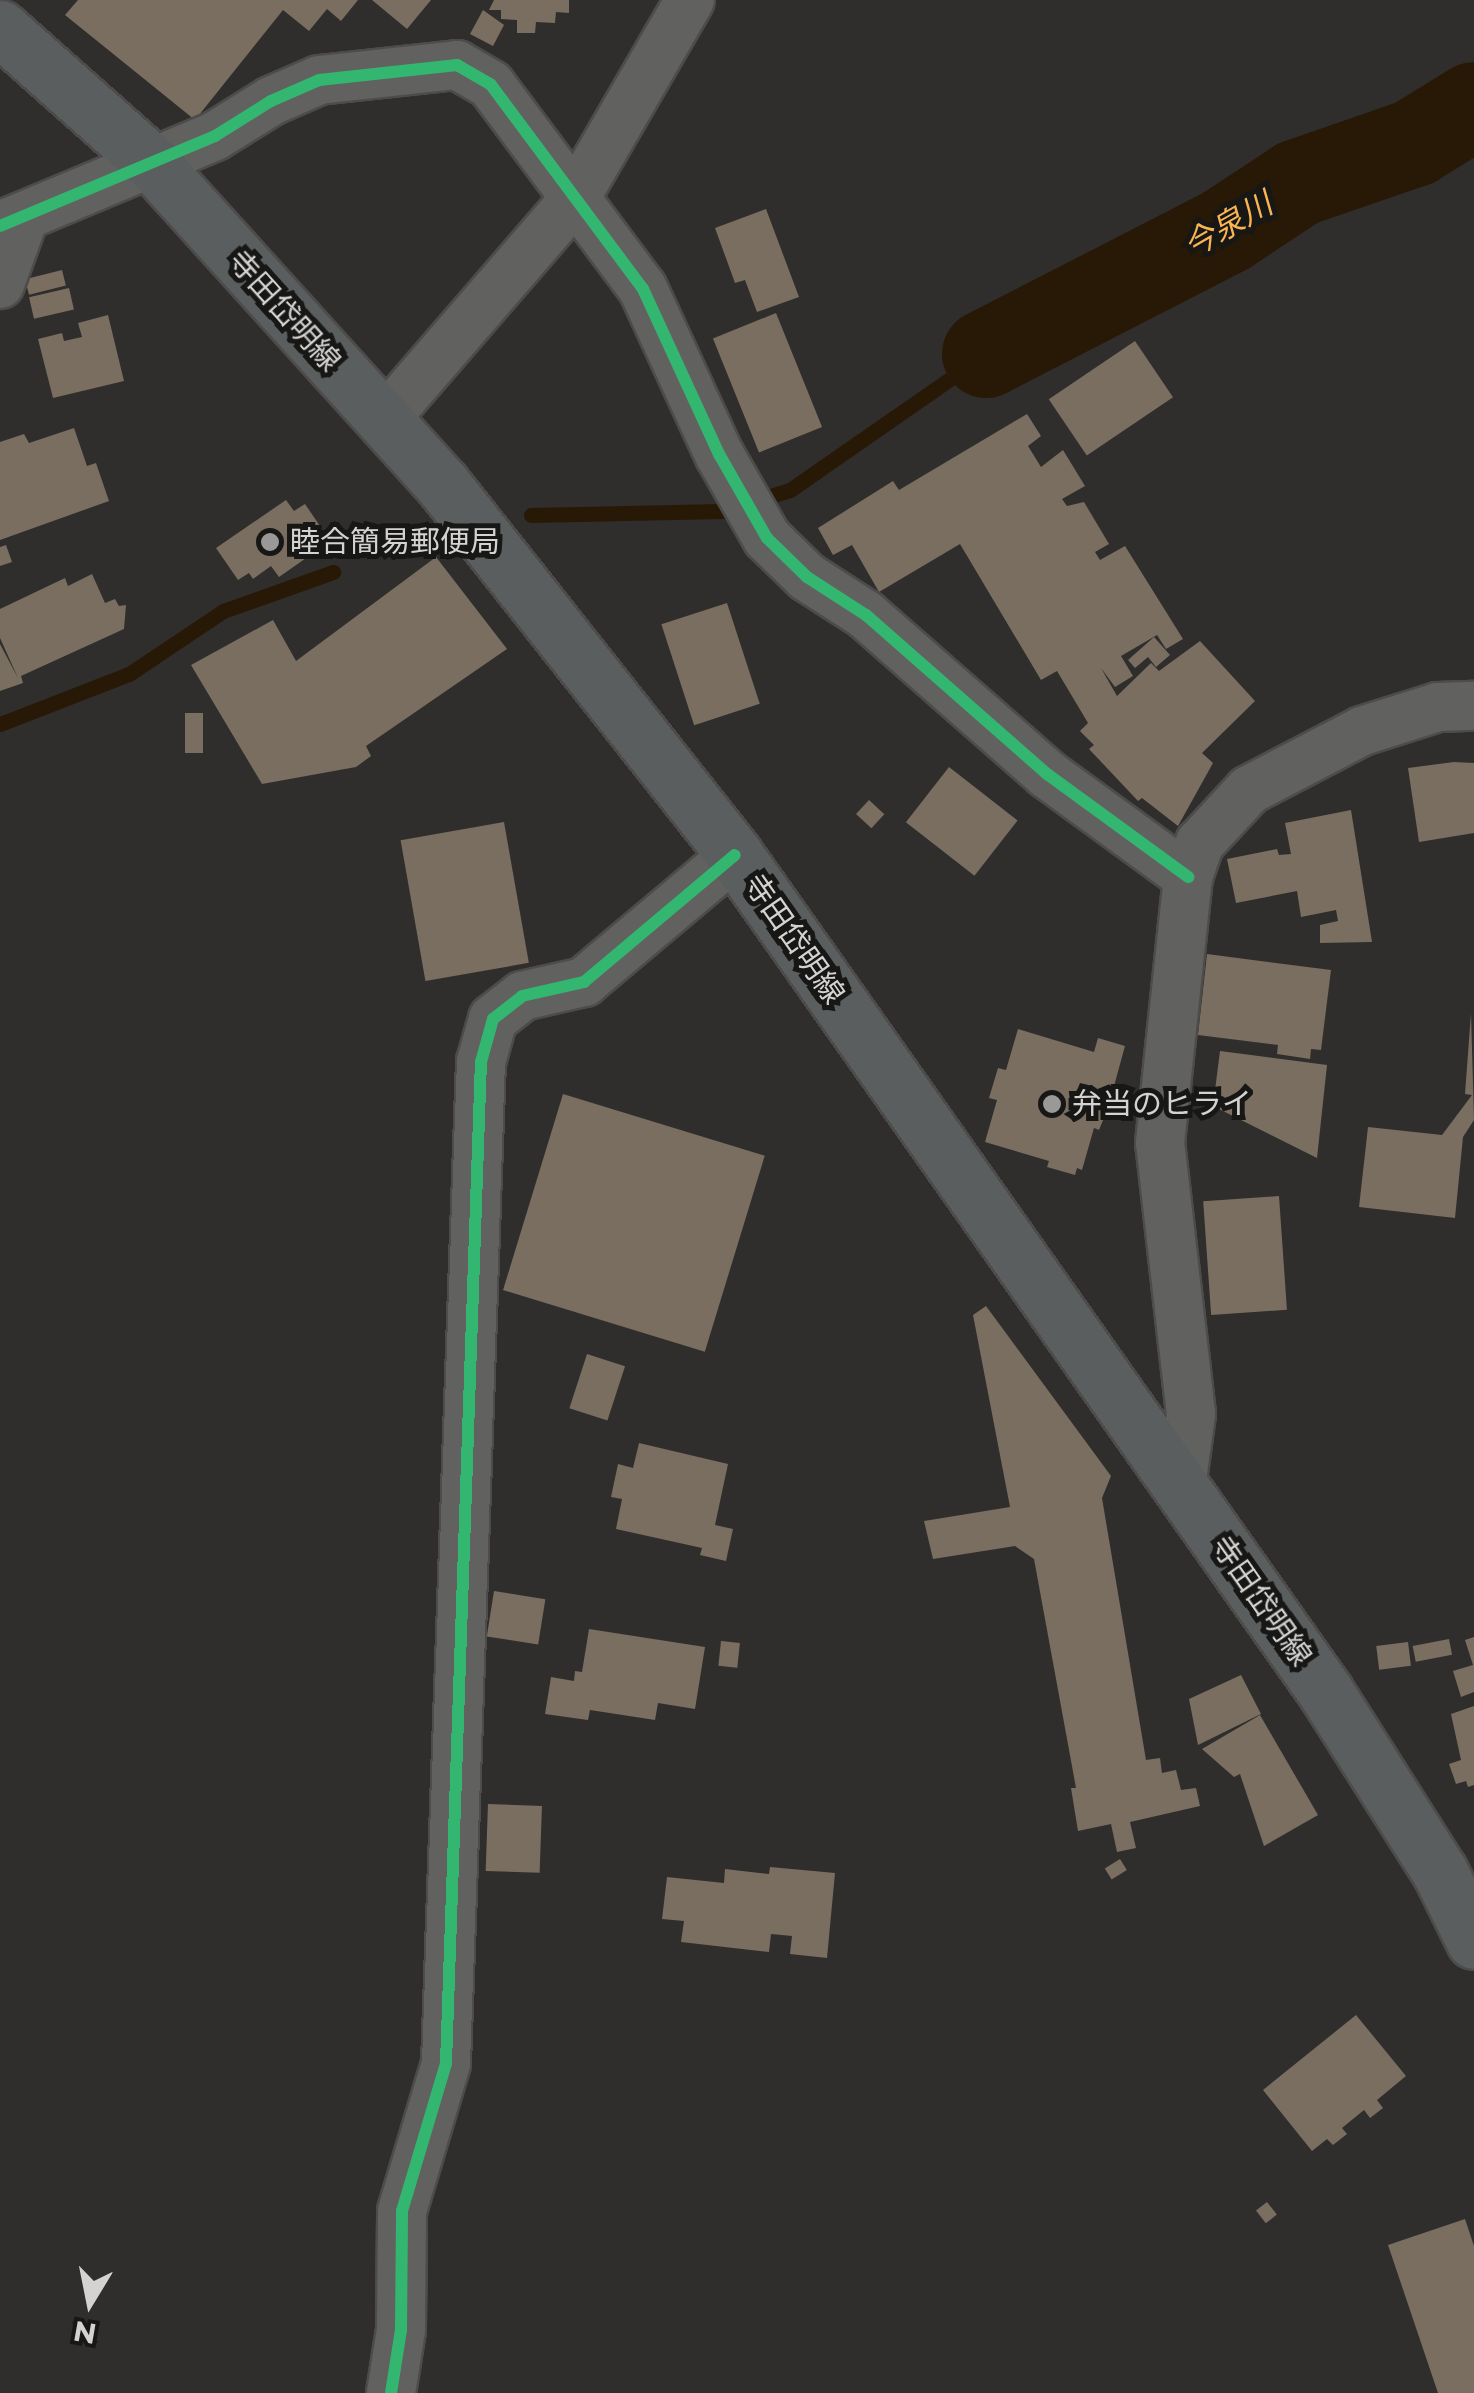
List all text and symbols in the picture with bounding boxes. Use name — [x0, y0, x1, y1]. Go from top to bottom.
water label: 今泉川 — [1177, 184, 1279, 266]
street label: 寺田岱明線 — [220, 243, 348, 379]
place label: 睦合簡易郵便局 — [290, 524, 500, 560]
marker: 睦合簡易郵便局 — [259, 531, 281, 553]
street label: 寺田岱明線 — [736, 867, 852, 1011]
place label: 弁当のヒライ — [1072, 1086, 1252, 1122]
marker: 弁当のヒライ — [1041, 1093, 1063, 1115]
street label: 寺田岱明線 — [1203, 1529, 1319, 1673]
north arrow — [40, 2253, 140, 2353]
text: N — [71, 2314, 99, 2351]

